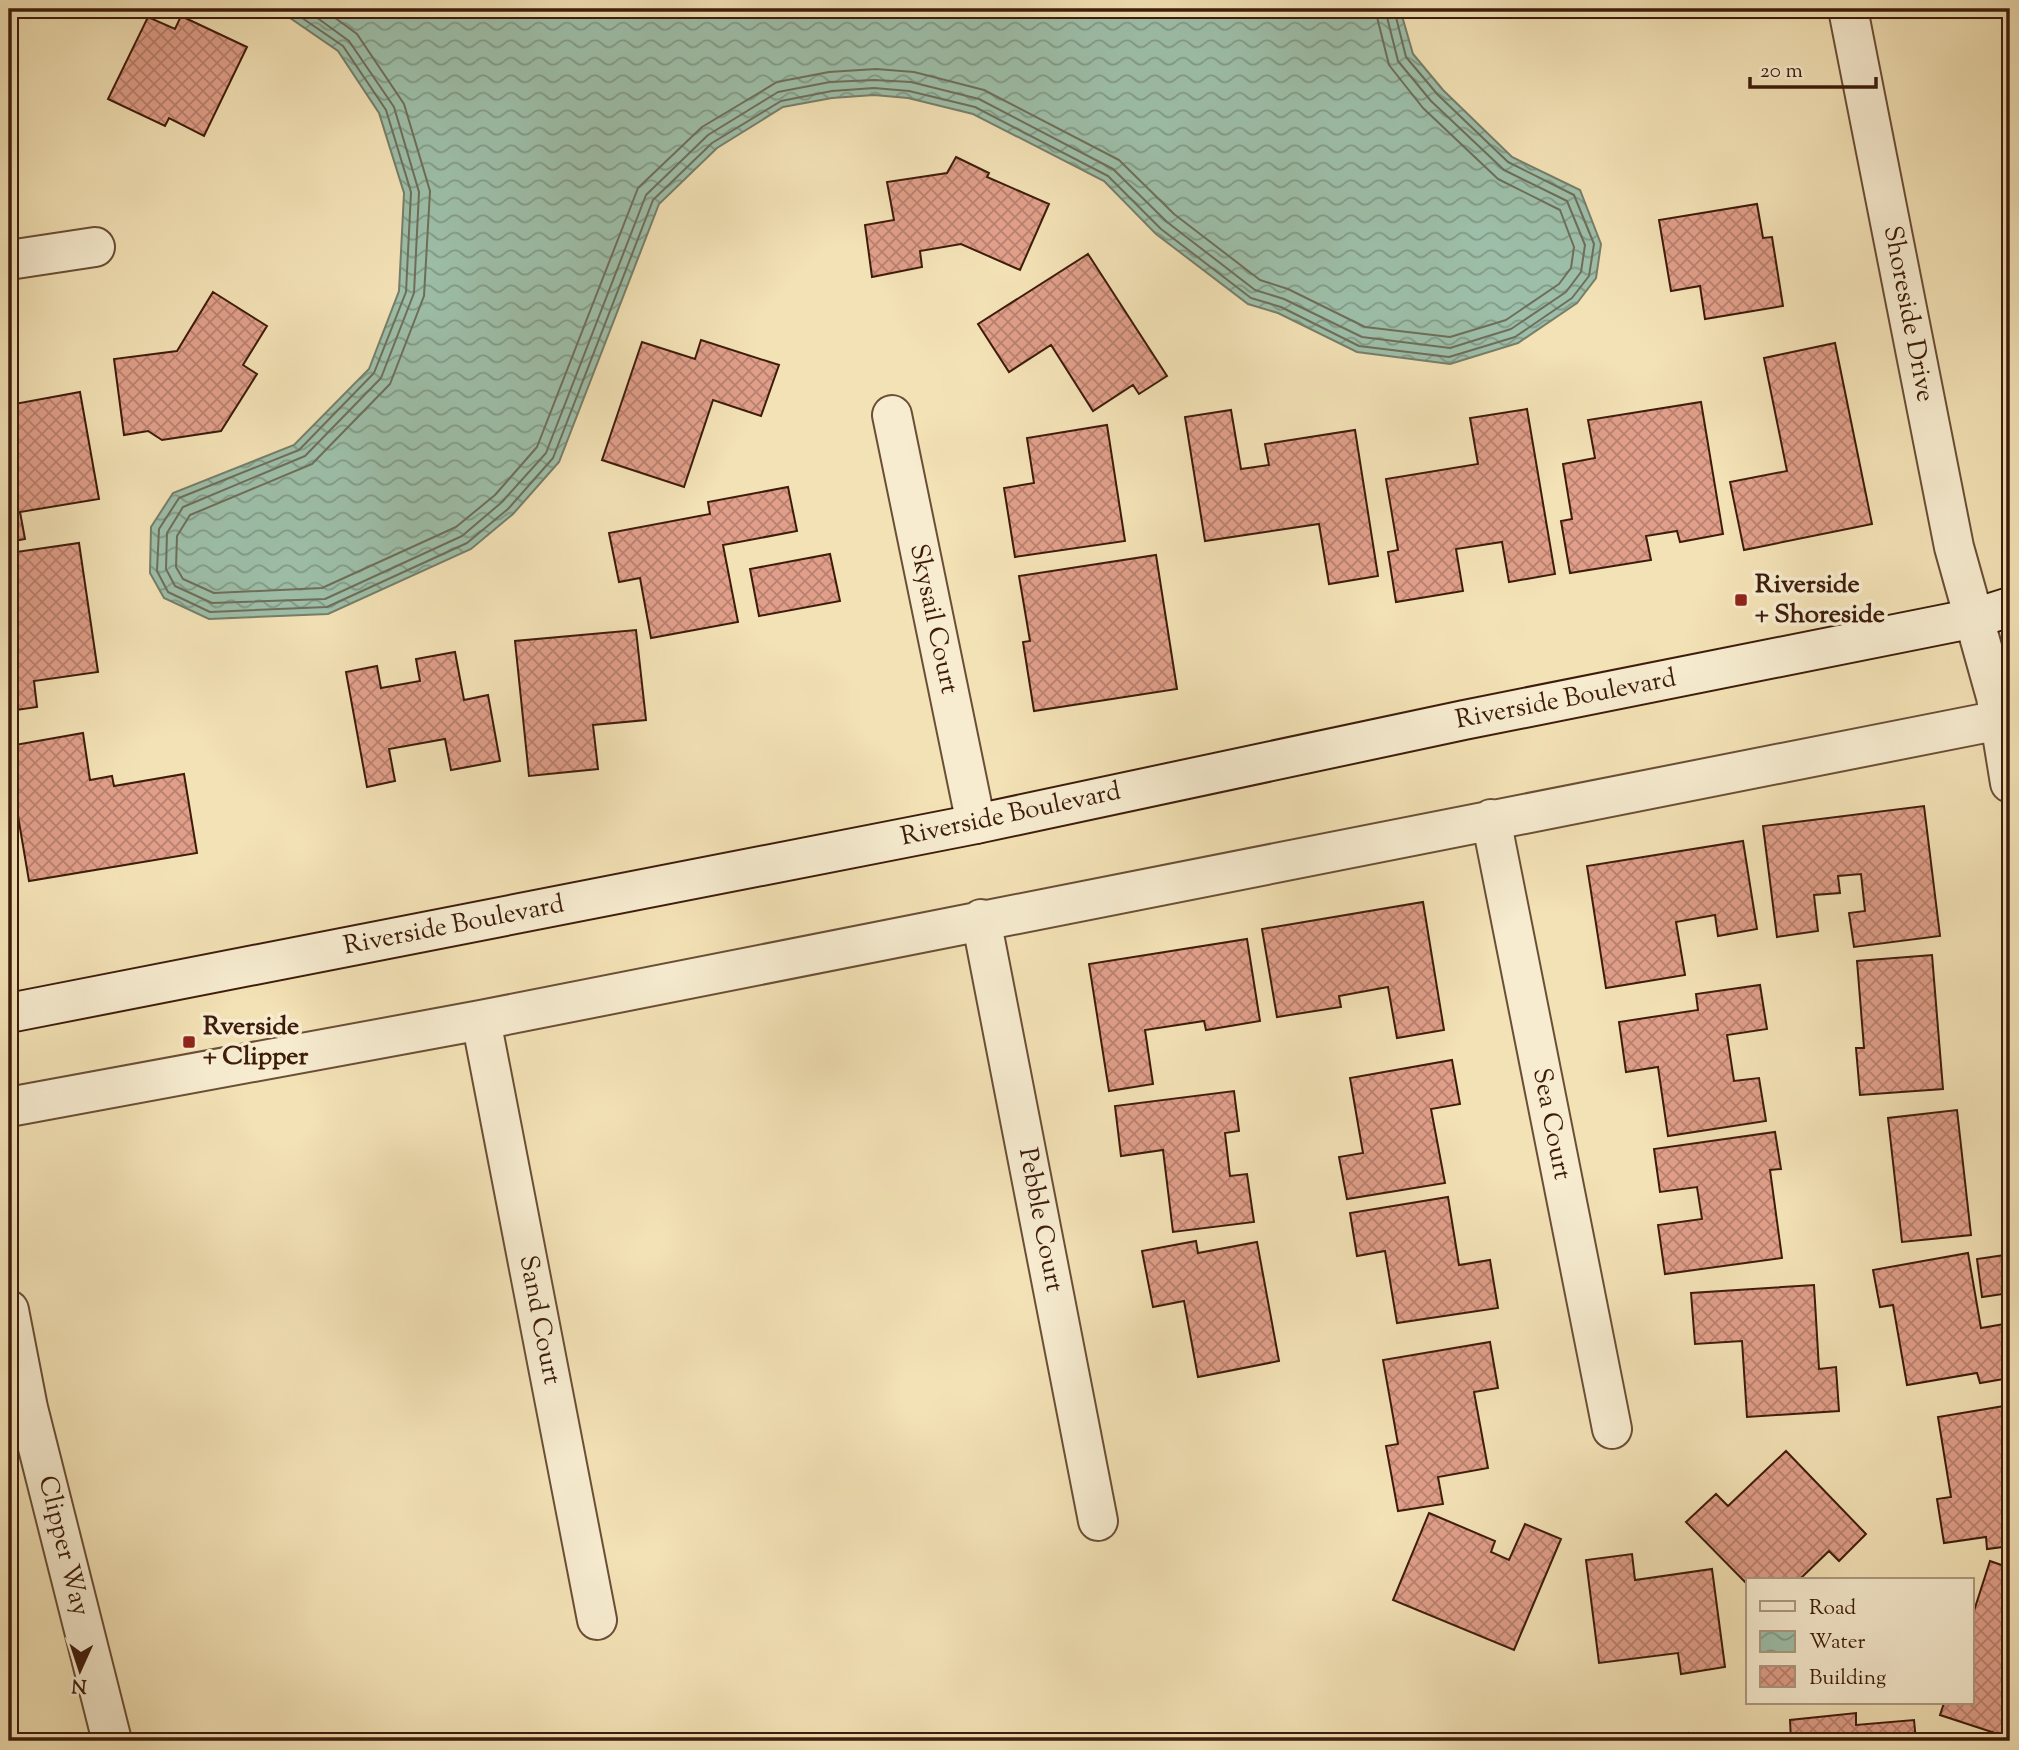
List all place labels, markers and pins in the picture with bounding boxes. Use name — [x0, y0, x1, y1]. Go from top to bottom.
place label: Riverside + Shoreside — [1755, 567, 1885, 634]
marker: Riverside + Shoreside — [1733, 592, 1749, 608]
place label: Rverside + Clipper — [203, 1009, 308, 1076]
marker: Rverside + Clipper — [181, 1034, 197, 1050]

